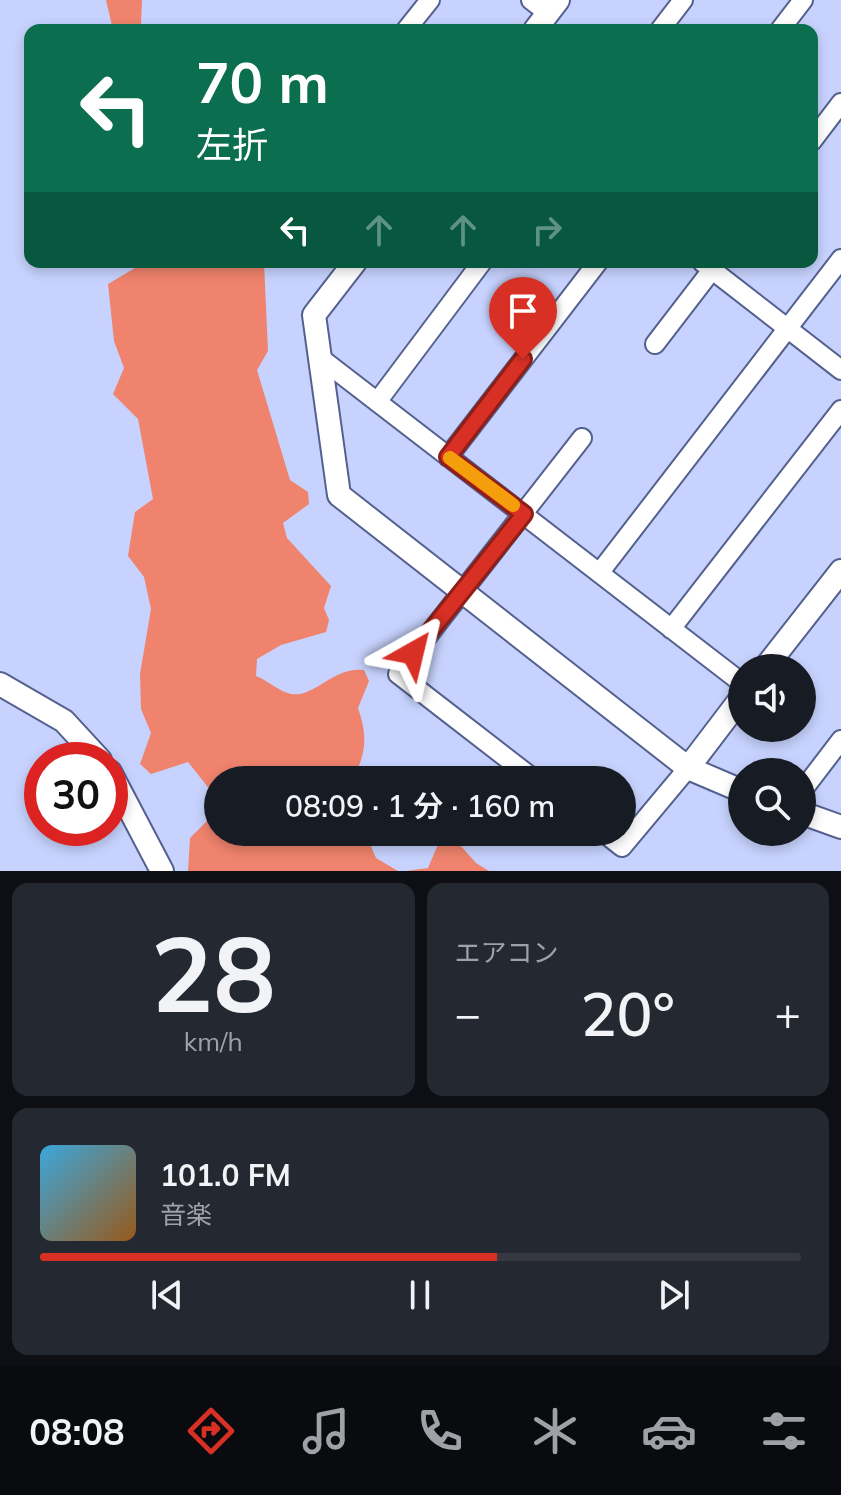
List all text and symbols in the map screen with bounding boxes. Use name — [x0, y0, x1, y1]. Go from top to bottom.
text: 70 m — [196, 47, 329, 117]
icon: left — [64, 56, 168, 160]
text: 左折 — [196, 122, 268, 167]
icon: left — [273, 208, 317, 252]
icon: ahead — [357, 208, 401, 252]
icon: ahead — [441, 208, 485, 252]
icon: right — [525, 208, 569, 252]
pin — [489, 277, 557, 359]
icon: arrive — [501, 289, 545, 333]
position arrow — [371, 611, 455, 695]
map controls — [728, 654, 816, 846]
button: sound — [728, 654, 816, 742]
speed limit sign: 30 — [24, 742, 128, 846]
button: search — [728, 758, 816, 846]
text: 08:09 · 1 分 · 160 m — [285, 787, 555, 825]
text: 28 — [151, 907, 276, 1038]
text: エアコン — [455, 936, 559, 969]
text: 20° — [581, 976, 675, 1051]
text: − — [455, 986, 481, 1041]
text: + — [775, 986, 801, 1041]
text: km/h — [184, 1025, 243, 1058]
text: 101.0 FM — [160, 1156, 291, 1194]
text: 音楽 — [160, 1198, 212, 1231]
icon: previous — [145, 1273, 189, 1317]
icon: pause — [398, 1273, 442, 1317]
icon: next — [652, 1273, 696, 1317]
icon: directions — [183, 1403, 239, 1459]
icon: music — [298, 1403, 354, 1459]
icon: phone — [412, 1403, 468, 1459]
icon: climate — [527, 1403, 583, 1459]
icon: car — [641, 1403, 697, 1459]
icon: filters — [756, 1403, 812, 1459]
text: 08:08 — [29, 1409, 125, 1454]

